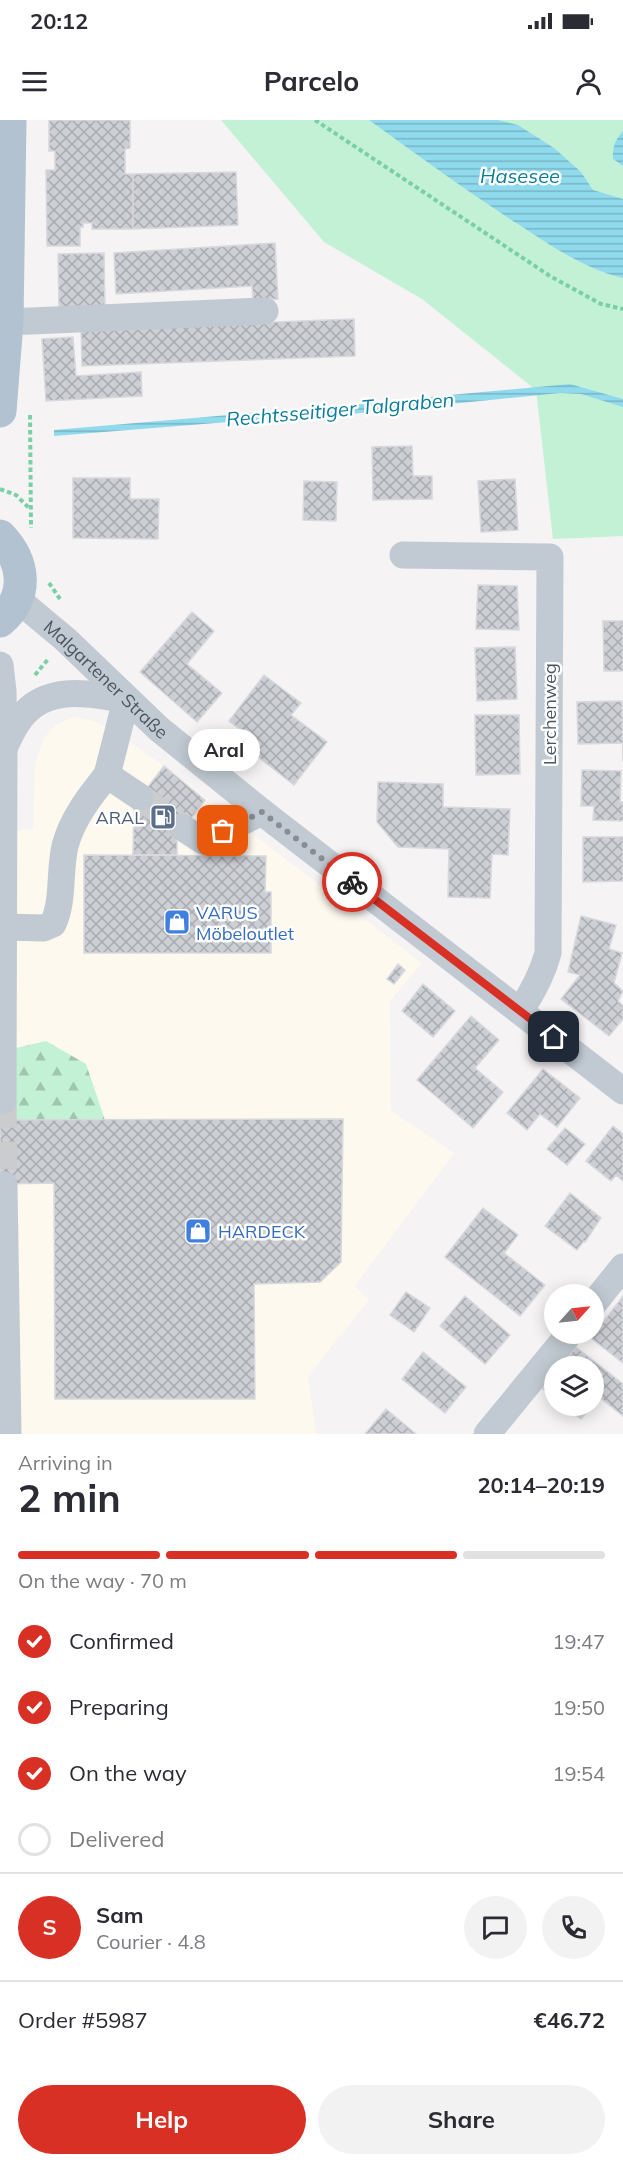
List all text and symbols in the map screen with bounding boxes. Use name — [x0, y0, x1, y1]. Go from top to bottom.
text: 20:12 — [30, 7, 88, 35]
text: Parcelo — [264, 64, 359, 98]
icon: menu — [18, 65, 51, 98]
icon: person — [572, 65, 605, 98]
water label: Hasesee — [480, 163, 560, 188]
water label: Rechtsseitiger Talgraben — [225, 387, 455, 431]
street label: Malgartener Straße — [39, 615, 173, 743]
street label: Lerchenweg — [538, 663, 561, 765]
callout: Aral — [187, 729, 259, 771]
text: Aral — [204, 737, 244, 762]
fuel station icon: ARAL — [148, 802, 178, 832]
pin — [197, 805, 248, 856]
place label: ARAL — [95, 806, 144, 829]
icon: bag — [206, 814, 239, 847]
courier — [322, 852, 382, 912]
icon: bike — [336, 866, 369, 899]
place label: VARUS Möbeloutlet — [196, 901, 294, 945]
shop icon: VARUS Möbeloutlet — [162, 907, 192, 937]
pin — [528, 1011, 579, 1062]
icon: home — [537, 1020, 570, 1053]
shop icon: HARDECK — [183, 1216, 213, 1246]
place label: HARDECK — [218, 1220, 306, 1243]
north arrow — [544, 1284, 604, 1344]
map controls — [544, 1284, 604, 1416]
button: layers — [544, 1356, 604, 1416]
text: Arriving in — [18, 1450, 113, 1475]
text: 20:14–20:19 — [477, 1471, 605, 1499]
text: 2 min — [18, 1473, 121, 1522]
text: On the way · 70 m — [18, 1568, 187, 1593]
icon: check — [18, 1625, 51, 1658]
text: Confirmed — [69, 1627, 174, 1655]
text: 19:47 — [552, 1629, 605, 1654]
icon: check — [18, 1691, 51, 1724]
text: Preparing — [69, 1693, 169, 1721]
text: 19:50 — [552, 1695, 605, 1720]
icon: check — [18, 1757, 51, 1790]
text: On the way — [69, 1759, 187, 1787]
text: 19:54 — [552, 1761, 605, 1786]
text: Delivered — [69, 1825, 164, 1853]
button: chat — [464, 1896, 527, 1959]
button: phone — [542, 1896, 605, 1959]
text: Sam — [96, 1901, 144, 1929]
text: S — [42, 1913, 57, 1941]
text: Courier · 4.8 — [96, 1929, 206, 1954]
text: Order #5987 — [18, 2006, 148, 2034]
text: €46.72 — [534, 2006, 605, 2034]
button: Help — [18, 2085, 306, 2154]
button: Share — [318, 2085, 605, 2154]

